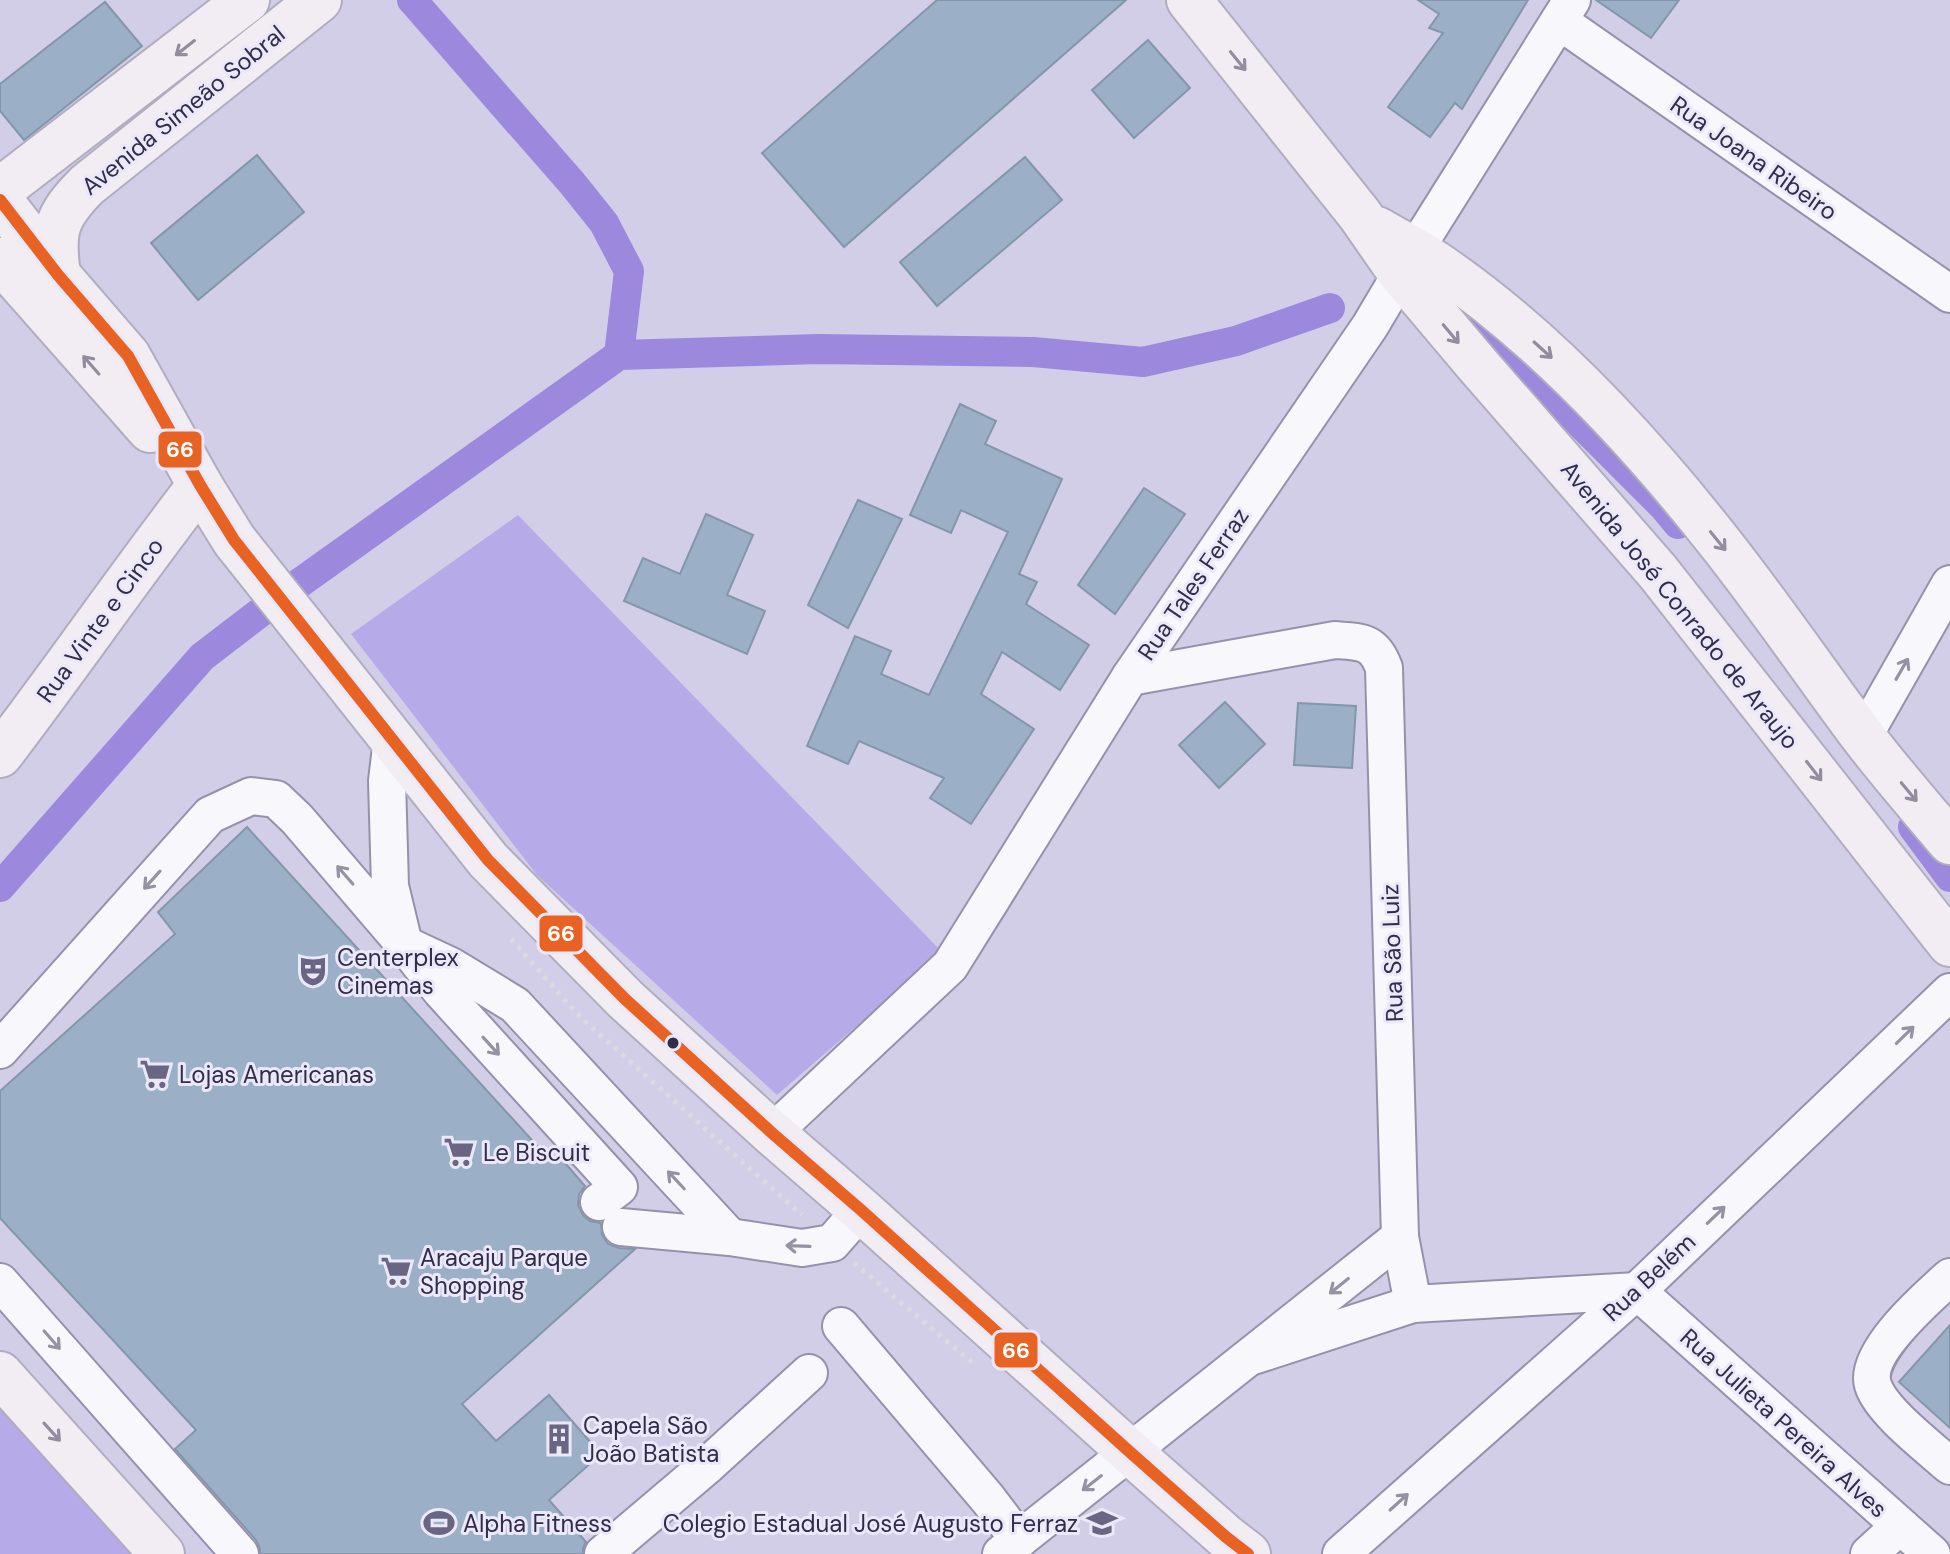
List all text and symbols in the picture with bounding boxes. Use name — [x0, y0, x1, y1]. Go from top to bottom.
street label: Avenida Simeão Sobral — [75, 18, 291, 202]
one-way arrow — [175, 39, 196, 56]
one-way arrow — [1229, 50, 1247, 71]
street label: Rua Joana Ribeiro — [1664, 89, 1844, 227]
one-way arrow — [1442, 323, 1460, 344]
one-way arrow — [1532, 340, 1552, 358]
one-way arrow — [82, 356, 100, 376]
line badge: 66 — [157, 430, 203, 469]
text: 66 — [166, 435, 194, 464]
street label: Avenida José Conrado de Araujo — [1554, 454, 1806, 756]
street label: Rua Tales Ferraz — [1131, 502, 1255, 666]
one-way arrow — [1709, 530, 1727, 551]
street label: Rua Vinte e Cinco — [30, 531, 170, 709]
one-way arrow — [1894, 658, 1910, 681]
one-way arrow — [1806, 760, 1823, 781]
one-way arrow — [1900, 782, 1918, 802]
one-way arrow — [336, 865, 354, 886]
one-way arrow — [144, 870, 162, 890]
street label: Rua São Luiz — [1374, 883, 1410, 1023]
line badge: 66 — [538, 914, 584, 953]
text: 66 — [547, 919, 575, 948]
place label: Centerplex Cinemas — [337, 942, 459, 1001]
theatre icon: Centerplex Cinemas — [296, 954, 330, 988]
one-way arrow — [1895, 1026, 1915, 1045]
unlabelled marker — [665, 1035, 681, 1051]
one-way arrow — [481, 1036, 499, 1056]
supermarket icon: Lojas Americanas — [138, 1057, 172, 1091]
place label: Lojas Americanas — [179, 1059, 374, 1090]
supermarket icon: Le Biscuit — [442, 1135, 476, 1169]
place label: Le Biscuit — [483, 1137, 590, 1168]
one-way arrow — [668, 1171, 686, 1191]
one-way arrow — [1706, 1206, 1726, 1224]
street label: Rua Belém — [1596, 1226, 1702, 1328]
one-way arrow — [785, 1239, 812, 1254]
place label: Aracaju Parque Shopping — [420, 1242, 588, 1301]
supermarket icon: Aracaju Parque Shopping — [379, 1254, 413, 1288]
one-way arrow — [1329, 1277, 1350, 1295]
street label: Rua Julieta Pereira Alves — [1674, 1322, 1894, 1524]
one-way arrow — [43, 1329, 61, 1349]
line badge: 66 — [993, 1331, 1039, 1369]
text: 66 — [1002, 1336, 1030, 1365]
place label: Capela São João Batista — [583, 1410, 719, 1469]
one-way arrow — [43, 1422, 61, 1442]
building icon: Capela São João Batista — [542, 1422, 576, 1456]
one-way arrow — [1082, 1474, 1103, 1492]
one-way arrow — [1389, 1493, 1409, 1511]
sports icon: Alpha Fitness — [422, 1506, 456, 1540]
school or university icon: Colegio Estadual José Augusto Ferraz — [1085, 1506, 1119, 1540]
place label: Alpha Fitness — [463, 1508, 612, 1539]
place label: Colegio Estadual José Augusto Ferraz — [663, 1508, 1078, 1539]

